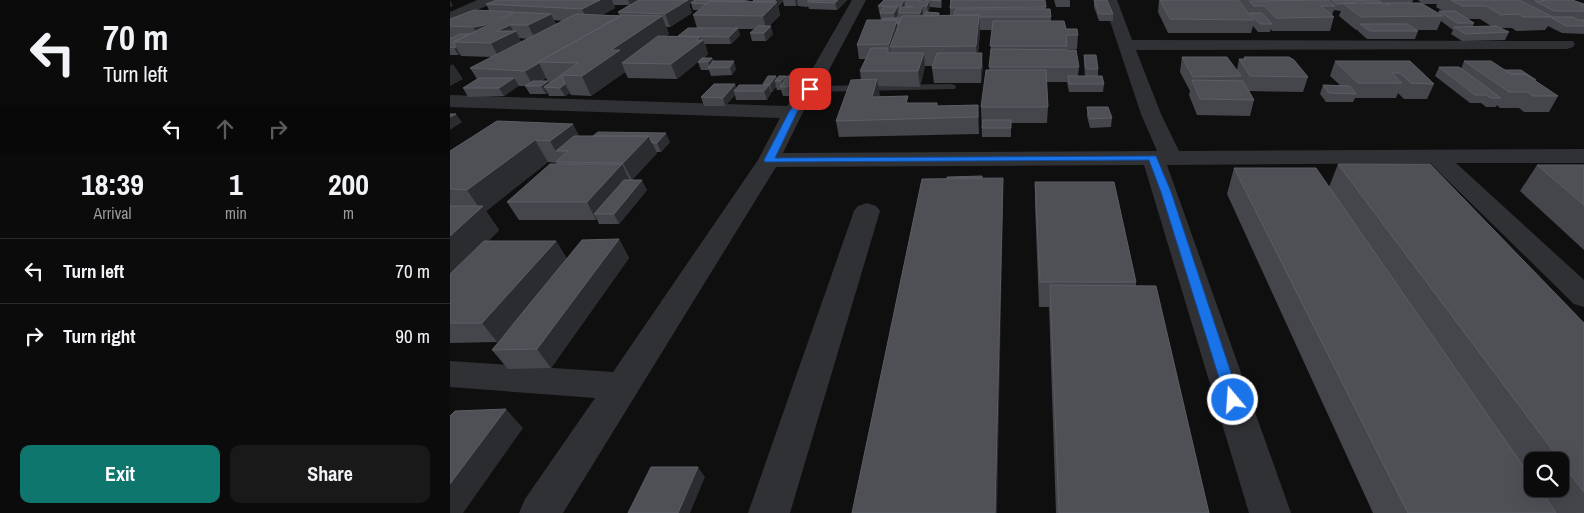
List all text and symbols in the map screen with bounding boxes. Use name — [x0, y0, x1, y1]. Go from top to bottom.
text: 70 m — [103, 14, 168, 61]
icon: left — [20, 20, 85, 85]
text: Turn left — [103, 59, 168, 89]
pin — [789, 68, 831, 110]
icon: arrive — [796, 75, 824, 103]
icon: left — [158, 115, 186, 143]
icon: ahead — [211, 115, 239, 143]
icon: right — [264, 115, 292, 143]
text: 18:39 — [81, 164, 144, 204]
text: 1 — [229, 164, 243, 204]
text: 200 — [328, 164, 369, 204]
text: Arrival — [94, 202, 131, 224]
text: min — [225, 202, 247, 224]
text: m — [343, 202, 354, 224]
icon: left — [20, 257, 48, 285]
text: Turn left — [63, 258, 124, 284]
text: 70 m — [395, 258, 430, 284]
icon: right — [20, 322, 48, 350]
text: Turn right — [63, 323, 135, 349]
text: 90 m — [395, 323, 430, 349]
position arrow — [1206, 373, 1258, 425]
button: Exit — [20, 445, 220, 503]
button: Share — [230, 445, 430, 503]
map controls — [1524, 452, 1569, 497]
button: search — [1524, 452, 1569, 497]

